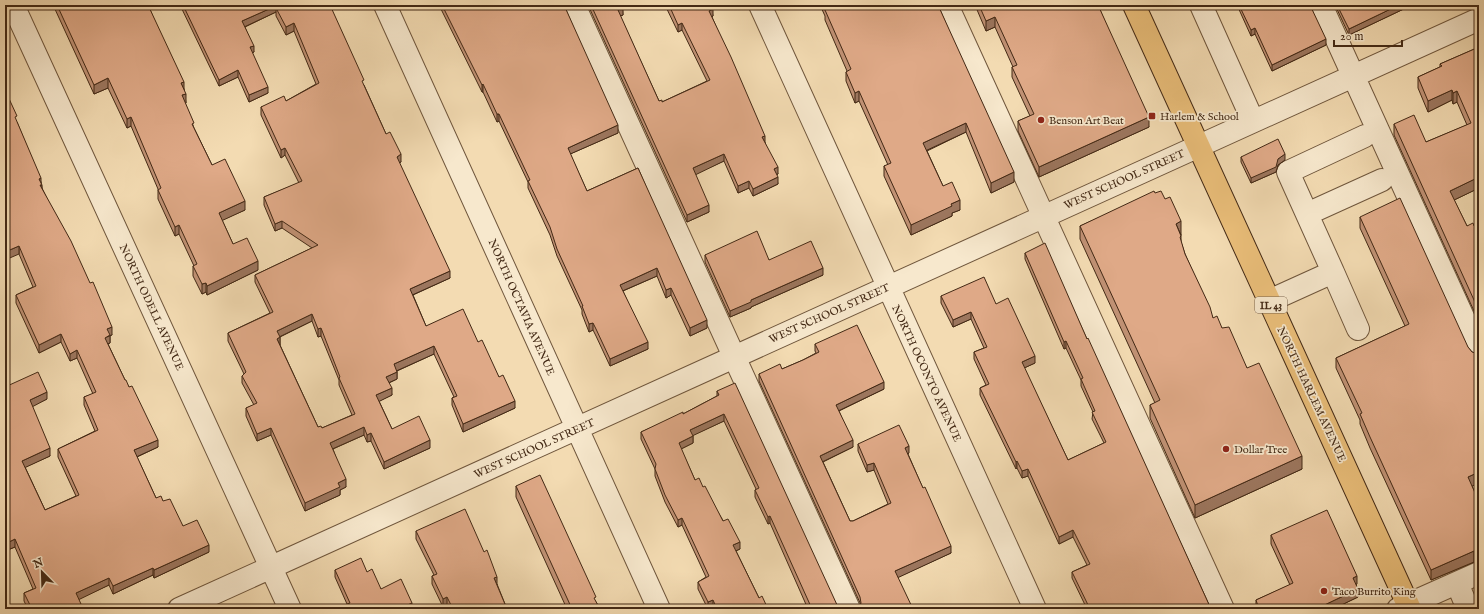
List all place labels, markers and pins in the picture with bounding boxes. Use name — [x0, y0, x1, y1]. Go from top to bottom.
place label: Harlem & School — [1160, 110, 1239, 124]
marker: Harlem & School — [1147, 111, 1157, 121]
place label: Benson Art Beat — [1049, 114, 1124, 128]
marker: Benson Art Beat — [1036, 115, 1046, 125]
place label: Dollar Tree — [1234, 443, 1287, 457]
marker: Dollar Tree — [1221, 444, 1231, 454]
place label: Taco Burrito King — [1332, 585, 1417, 599]
marker: Taco Burrito King — [1319, 586, 1329, 596]

